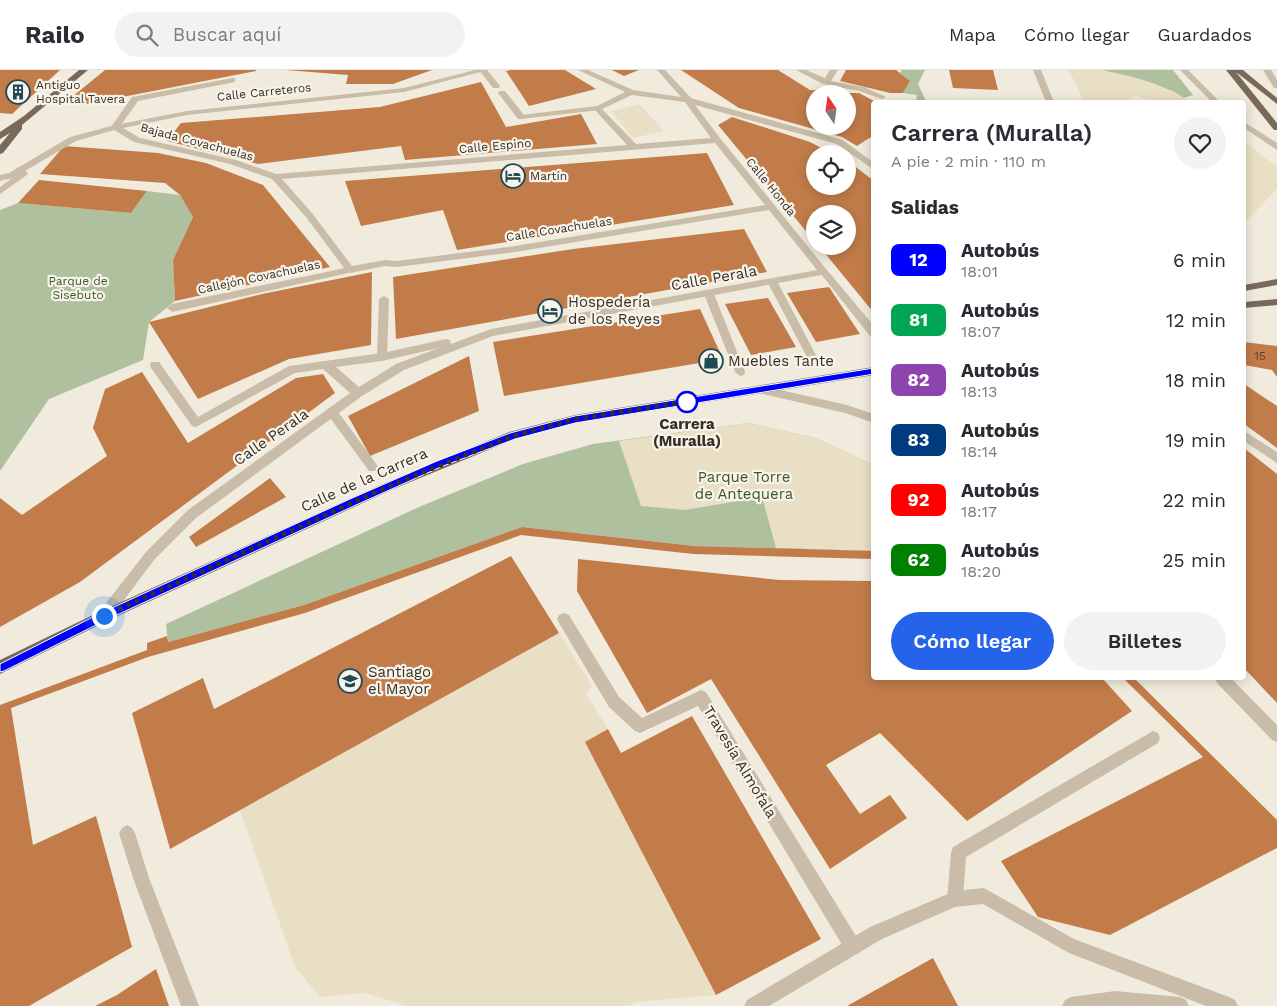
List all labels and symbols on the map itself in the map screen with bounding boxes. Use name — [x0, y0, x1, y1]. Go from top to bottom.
place label: Antiguo Hospital Tavera — [36, 78, 125, 106]
building icon: Antiguo Hospital Tavera — [5, 79, 31, 105]
street label: Calle Carreteros — [216, 80, 312, 104]
north arrow — [806, 85, 856, 135]
street label: Bajada Covachuelas — [139, 120, 255, 164]
street label: Calle Espino — [458, 136, 532, 156]
street label: Calle Honda — [743, 155, 799, 219]
hotel icon: Martín — [500, 163, 526, 189]
place label: Martín — [530, 169, 567, 183]
street label: Calle Covachuelas — [505, 214, 613, 244]
street label: Callejón Covachuelas — [197, 257, 321, 297]
street label: Calle Perala — [670, 262, 759, 294]
park label: Parque de Sisebuto — [48, 274, 108, 302]
place label: Hospedería de los Reyes — [568, 293, 660, 328]
hotel icon: Hospedería de los Reyes — [537, 298, 563, 324]
shop icon: Muebles Tante — [698, 348, 724, 374]
house number: 15 — [1254, 349, 1266, 363]
place label: Muebles Tante — [728, 352, 834, 370]
marker: Carrera (Muralla) — [676, 391, 698, 413]
street label: Calle Perala — [230, 404, 312, 469]
place label: Carrera (Muralla) — [653, 415, 721, 450]
street label: Calle de la Carrera — [298, 444, 431, 516]
park label: Parque Torre de Antequera — [695, 468, 794, 503]
your location — [92, 604, 117, 629]
place label: Santiago el Mayor — [368, 663, 431, 698]
school or university icon: Santiago el Mayor — [337, 668, 363, 694]
street label: Travesía Almofala — [699, 703, 781, 822]

